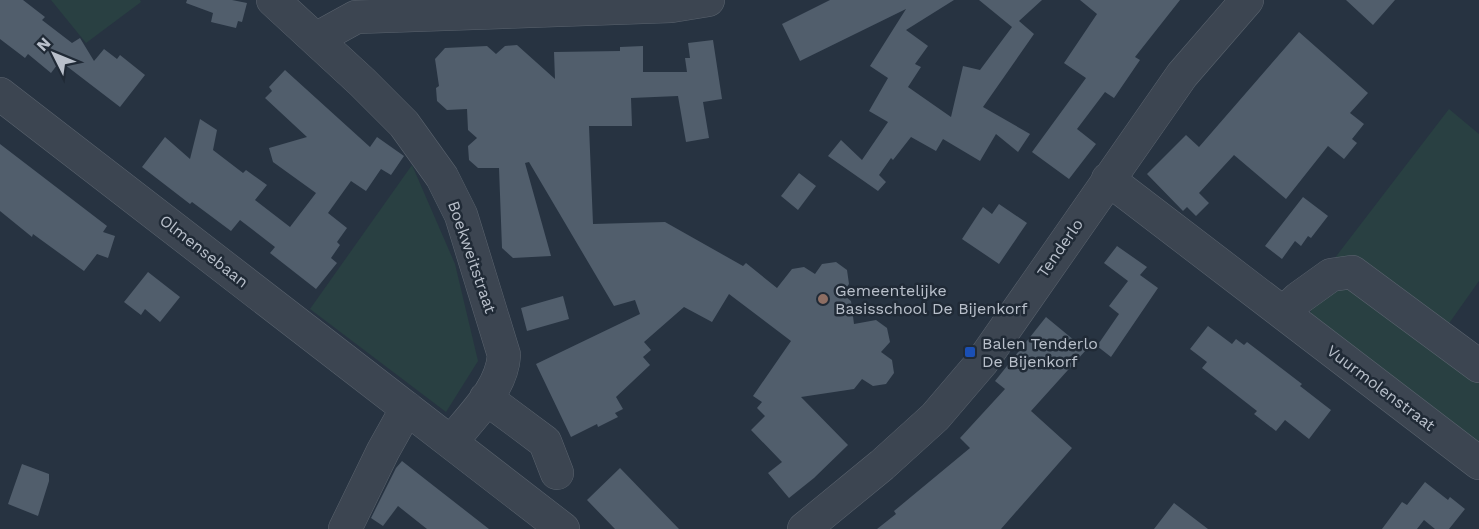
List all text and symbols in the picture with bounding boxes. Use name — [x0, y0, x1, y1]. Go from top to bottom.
north arrow — [24, 24, 84, 84]
text: N — [32, 33, 54, 55]
street label: Boekweitstraat — [444, 198, 500, 316]
street label: Olmensebaan — [156, 211, 252, 291]
street label: Tenderlo — [1033, 215, 1087, 281]
place label: Gemeentelijke Basisschool De Bijenkorf — [835, 281, 1028, 318]
marker: Gemeentelijke Basisschool De Bijenkorf — [816, 292, 830, 306]
place label: Balen Tenderlo De Bijenkorf — [982, 334, 1098, 371]
street label: Vuurmolenstraat — [1323, 341, 1439, 435]
marker: Balen Tenderlo De Bijenkorf — [963, 345, 977, 359]

